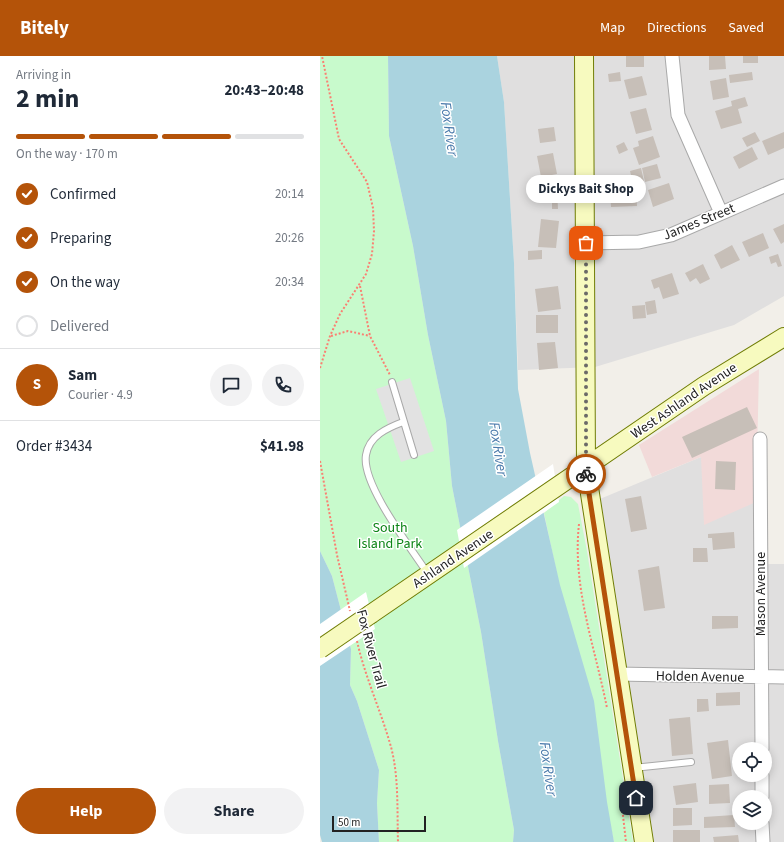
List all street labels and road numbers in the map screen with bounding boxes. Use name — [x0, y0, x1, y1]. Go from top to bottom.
street label: James Street — [660, 198, 738, 246]
street label: West Ashland Avenue — [627, 358, 741, 444]
street label: Ashland Avenue — [409, 525, 497, 593]
street label: Mason Avenue — [751, 552, 771, 636]
street label: Fox River Trail — [351, 607, 391, 691]
street label: Holden Avenue — [656, 666, 745, 688]

